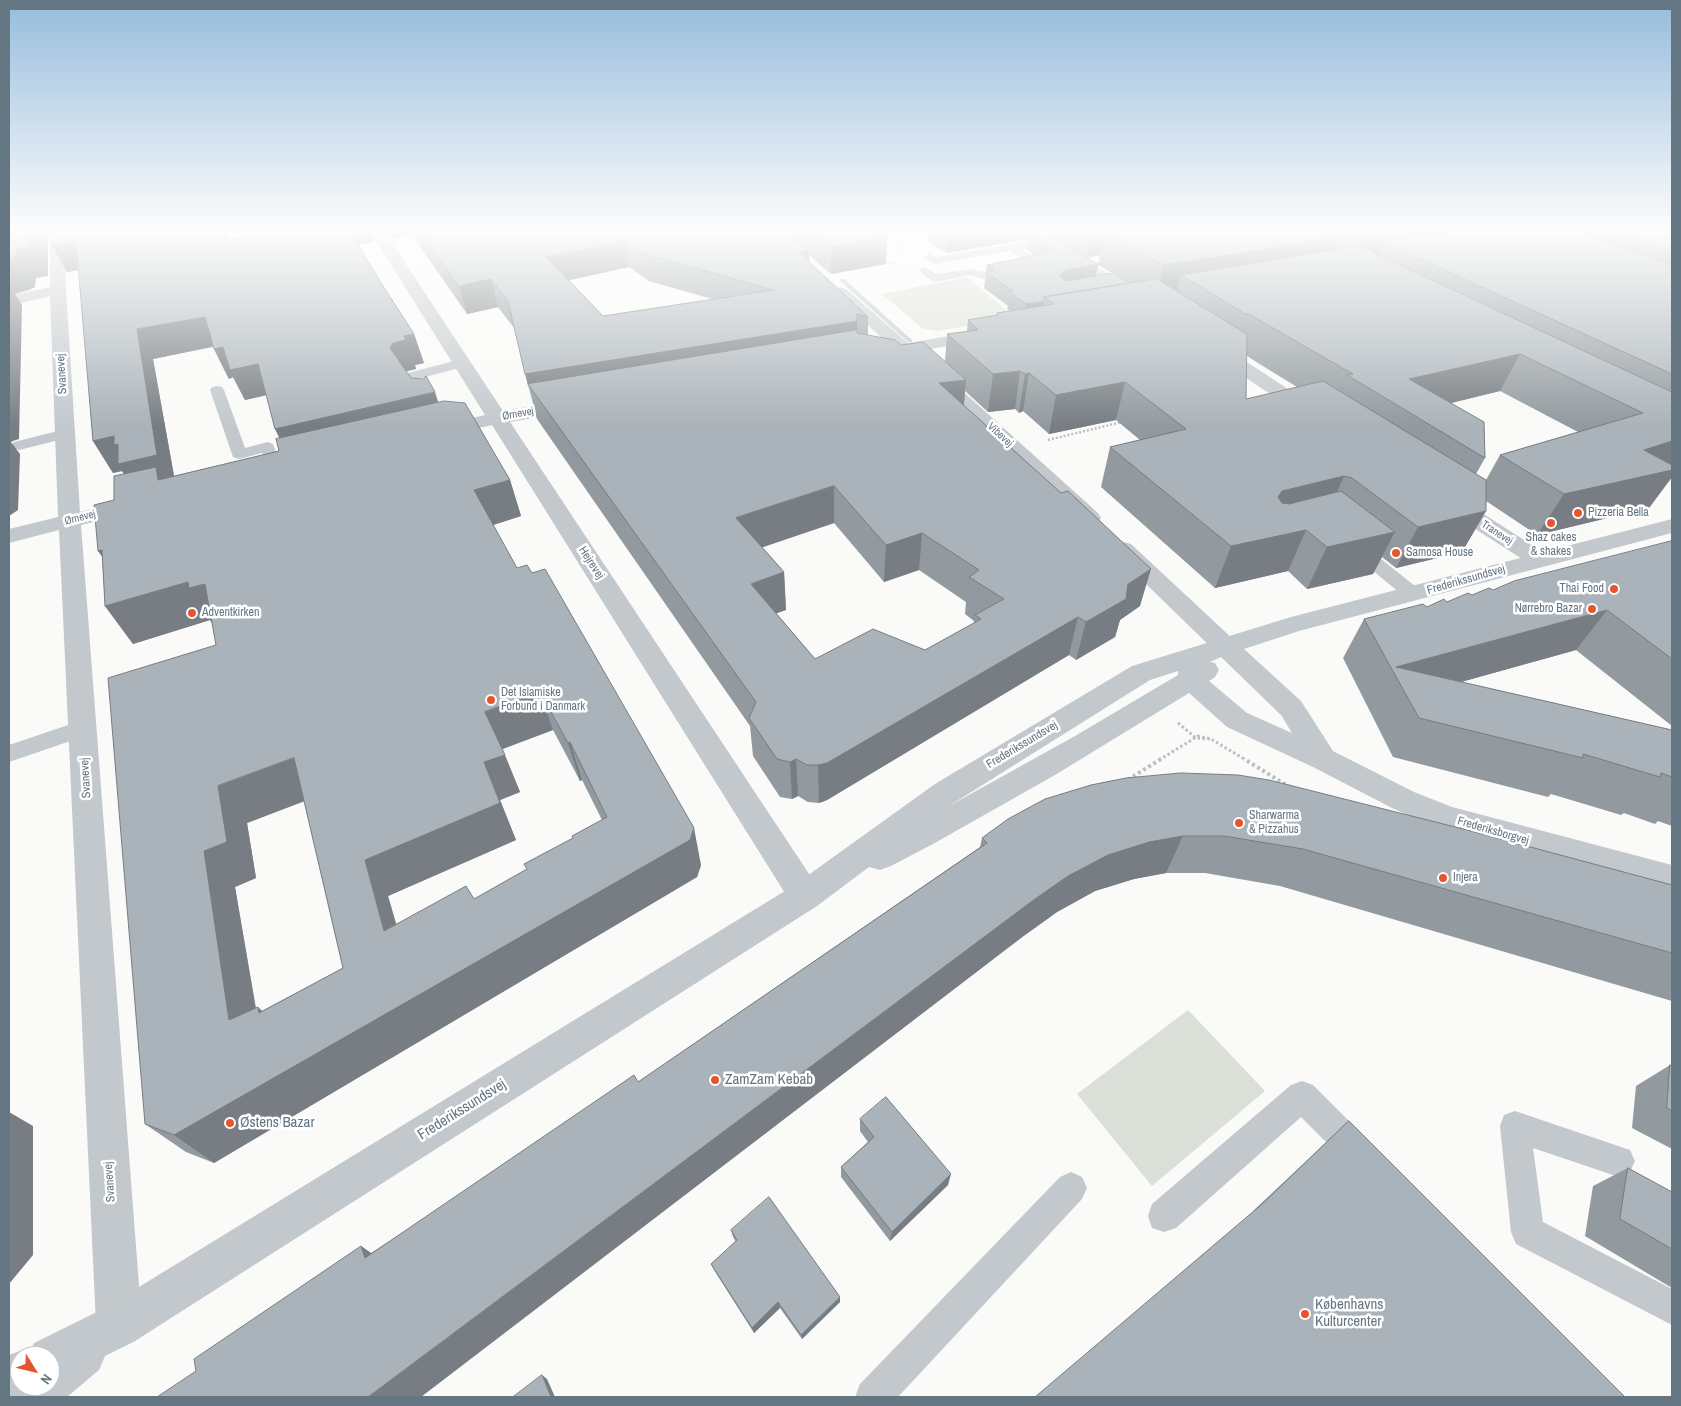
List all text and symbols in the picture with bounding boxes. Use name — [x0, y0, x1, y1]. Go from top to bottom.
street label: Svanevej — [54, 353, 70, 395]
street label: Ørnevej — [501, 405, 535, 423]
street label: Vibevej — [985, 420, 1015, 450]
place label: Pizzeria Bella — [1588, 506, 1649, 520]
marker: Pizzeria Bella — [1572, 507, 1584, 519]
street label: Ørnevej — [63, 508, 97, 528]
marker: Shaz cakes & shakes — [1545, 517, 1557, 529]
street label: Tranevej — [1479, 518, 1515, 548]
place label: Shaz cakes & shakes — [1526, 531, 1576, 559]
street label: Hejrevej — [575, 544, 607, 582]
place label: Samosa House — [1406, 546, 1473, 560]
marker: Samosa House — [1390, 547, 1402, 559]
street label: Frederikssundsvej — [1425, 562, 1507, 598]
place label: Thai Food — [1560, 582, 1604, 596]
marker: Thai Food — [1608, 583, 1620, 595]
place label: Nørrebro Bazar — [1515, 602, 1582, 616]
marker: Nørrebro Bazar — [1586, 603, 1598, 615]
place label: Adventkirken — [202, 606, 259, 620]
marker: Adventkirken — [186, 607, 198, 619]
place label: Det Islamiske Forbund i Danmark — [501, 686, 585, 714]
marker: Det Islamiske Forbund i Danmark — [485, 694, 497, 706]
street label: Frederikssundsvej — [984, 718, 1060, 772]
street label: Svanevej — [78, 757, 94, 799]
place label: Sharwarma & Pizzahus — [1249, 809, 1299, 837]
street label: Frederiksborgvej — [1456, 814, 1530, 848]
marker: Sharwarma & Pizzahus — [1233, 817, 1245, 829]
place label: Injera — [1453, 871, 1478, 885]
marker: Injera — [1437, 872, 1449, 884]
place label: ZamZam Kebab — [725, 1071, 813, 1089]
marker: ZamZam Kebab — [709, 1074, 721, 1086]
street label: Frederikssundsvej — [415, 1076, 509, 1144]
place label: Østens Bazar — [240, 1114, 315, 1132]
marker: Østens Bazar — [224, 1117, 236, 1129]
street label: Svanevej — [101, 1161, 119, 1203]
place label: Københavns Kulturcenter — [1315, 1296, 1383, 1331]
marker: Københavns Kulturcenter — [1299, 1308, 1311, 1320]
north arrow — [10, 1346, 60, 1396]
text: N — [37, 1371, 56, 1388]

